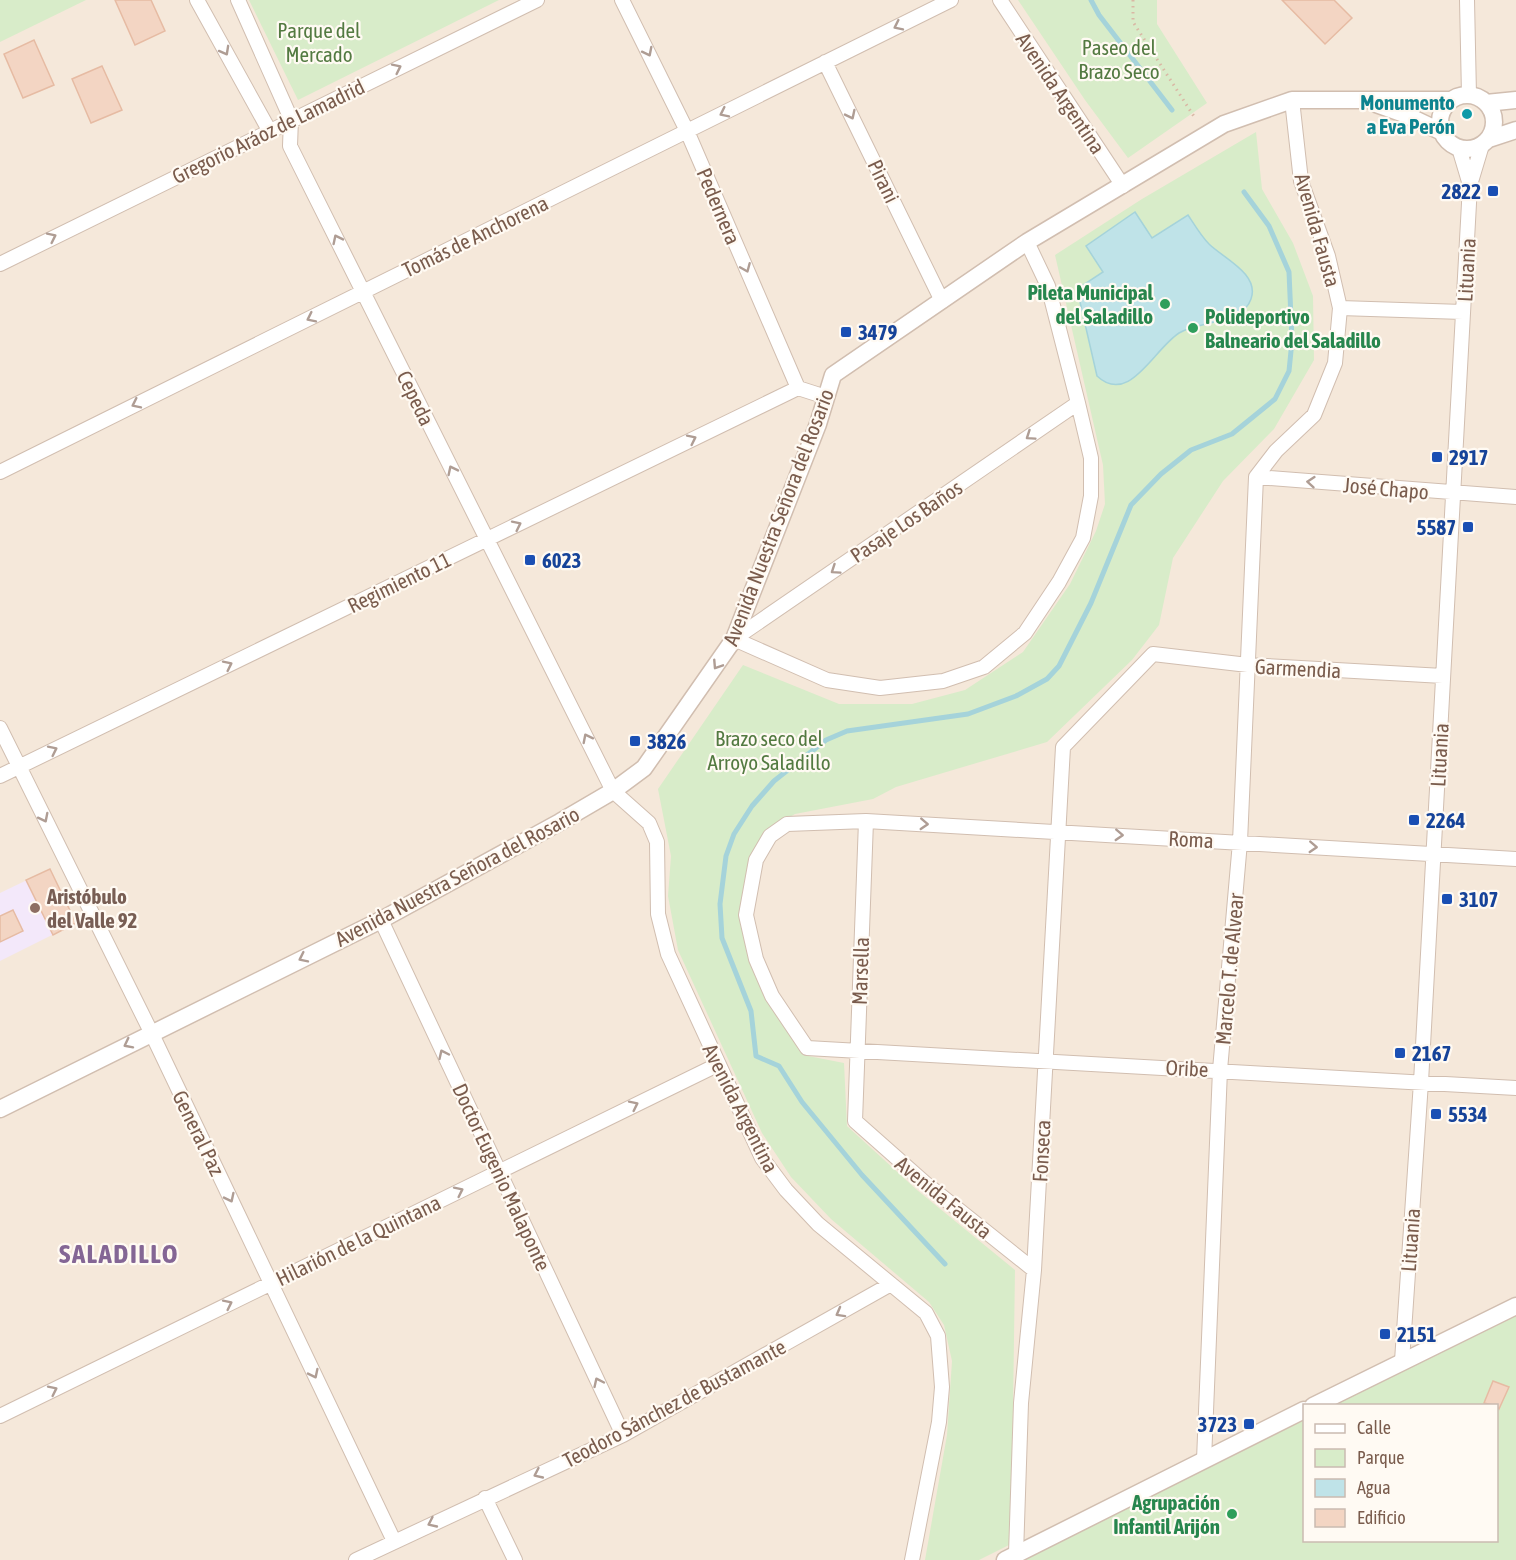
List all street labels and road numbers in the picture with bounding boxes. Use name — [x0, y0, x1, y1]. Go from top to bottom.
street label: Avenida Argentina — [1012, 28, 1110, 158]
street label: Gregorio Aráoz de Lamadrid — [168, 74, 368, 188]
street label: Pirani — [863, 155, 905, 207]
street label: Pedernera — [692, 164, 746, 248]
street label: Avenida Fausta — [1290, 170, 1346, 290]
street label: Tomás de Anchorena — [398, 190, 552, 282]
street label: Lituania — [1452, 238, 1480, 302]
street label: Cepeda — [392, 367, 440, 429]
street label: Avenida Nuestra Señora del Rosario — [718, 385, 838, 649]
street label: José Chapo — [1342, 472, 1430, 504]
street label: Pasaje Los Baños — [846, 475, 966, 567]
street label: Regimiento 11 — [343, 547, 455, 617]
street label: Garmendia — [1254, 654, 1342, 682]
street label: Lituania — [1425, 723, 1453, 787]
street label: Avenida Nuestra Señora del Rosario — [331, 801, 583, 951]
street label: Roma — [1168, 826, 1214, 852]
street label: Marcelo T. de Alvear — [1210, 891, 1248, 1046]
street label: Marsella — [847, 937, 873, 1005]
street label: Avenida Argentina — [698, 1040, 784, 1176]
street label: Oribe — [1165, 1055, 1209, 1081]
street label: Doctor Eugenio Malaponte — [448, 1080, 556, 1274]
street label: General Paz — [168, 1087, 230, 1180]
street label: Fonseca — [1027, 1119, 1055, 1183]
street label: Avenida Fausta — [891, 1151, 997, 1243]
street label: Hilarión de la Quintana — [272, 1190, 444, 1290]
street label: Lituania — [1396, 1207, 1424, 1273]
street label: Teodoro Sánchez de Bustamante — [559, 1334, 789, 1472]

